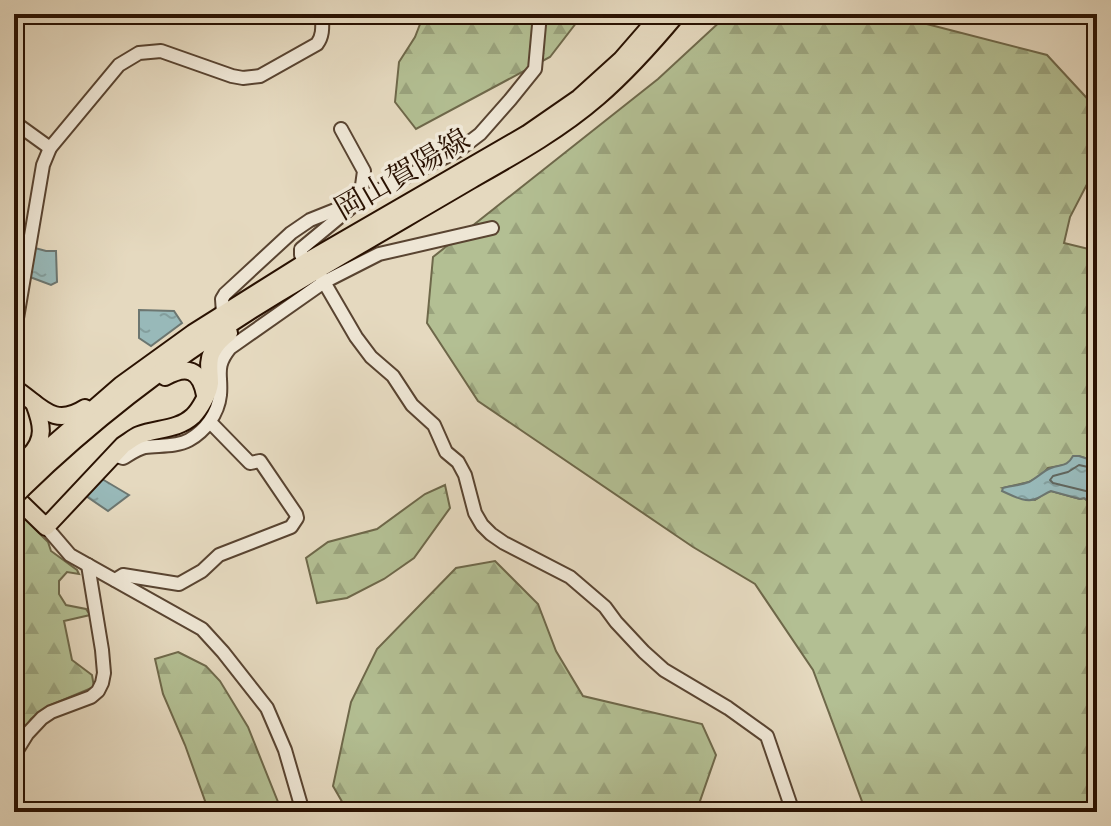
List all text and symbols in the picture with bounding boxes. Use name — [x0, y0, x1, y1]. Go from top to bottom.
street label: 岡山賀陽線 — [329, 122, 476, 227]

